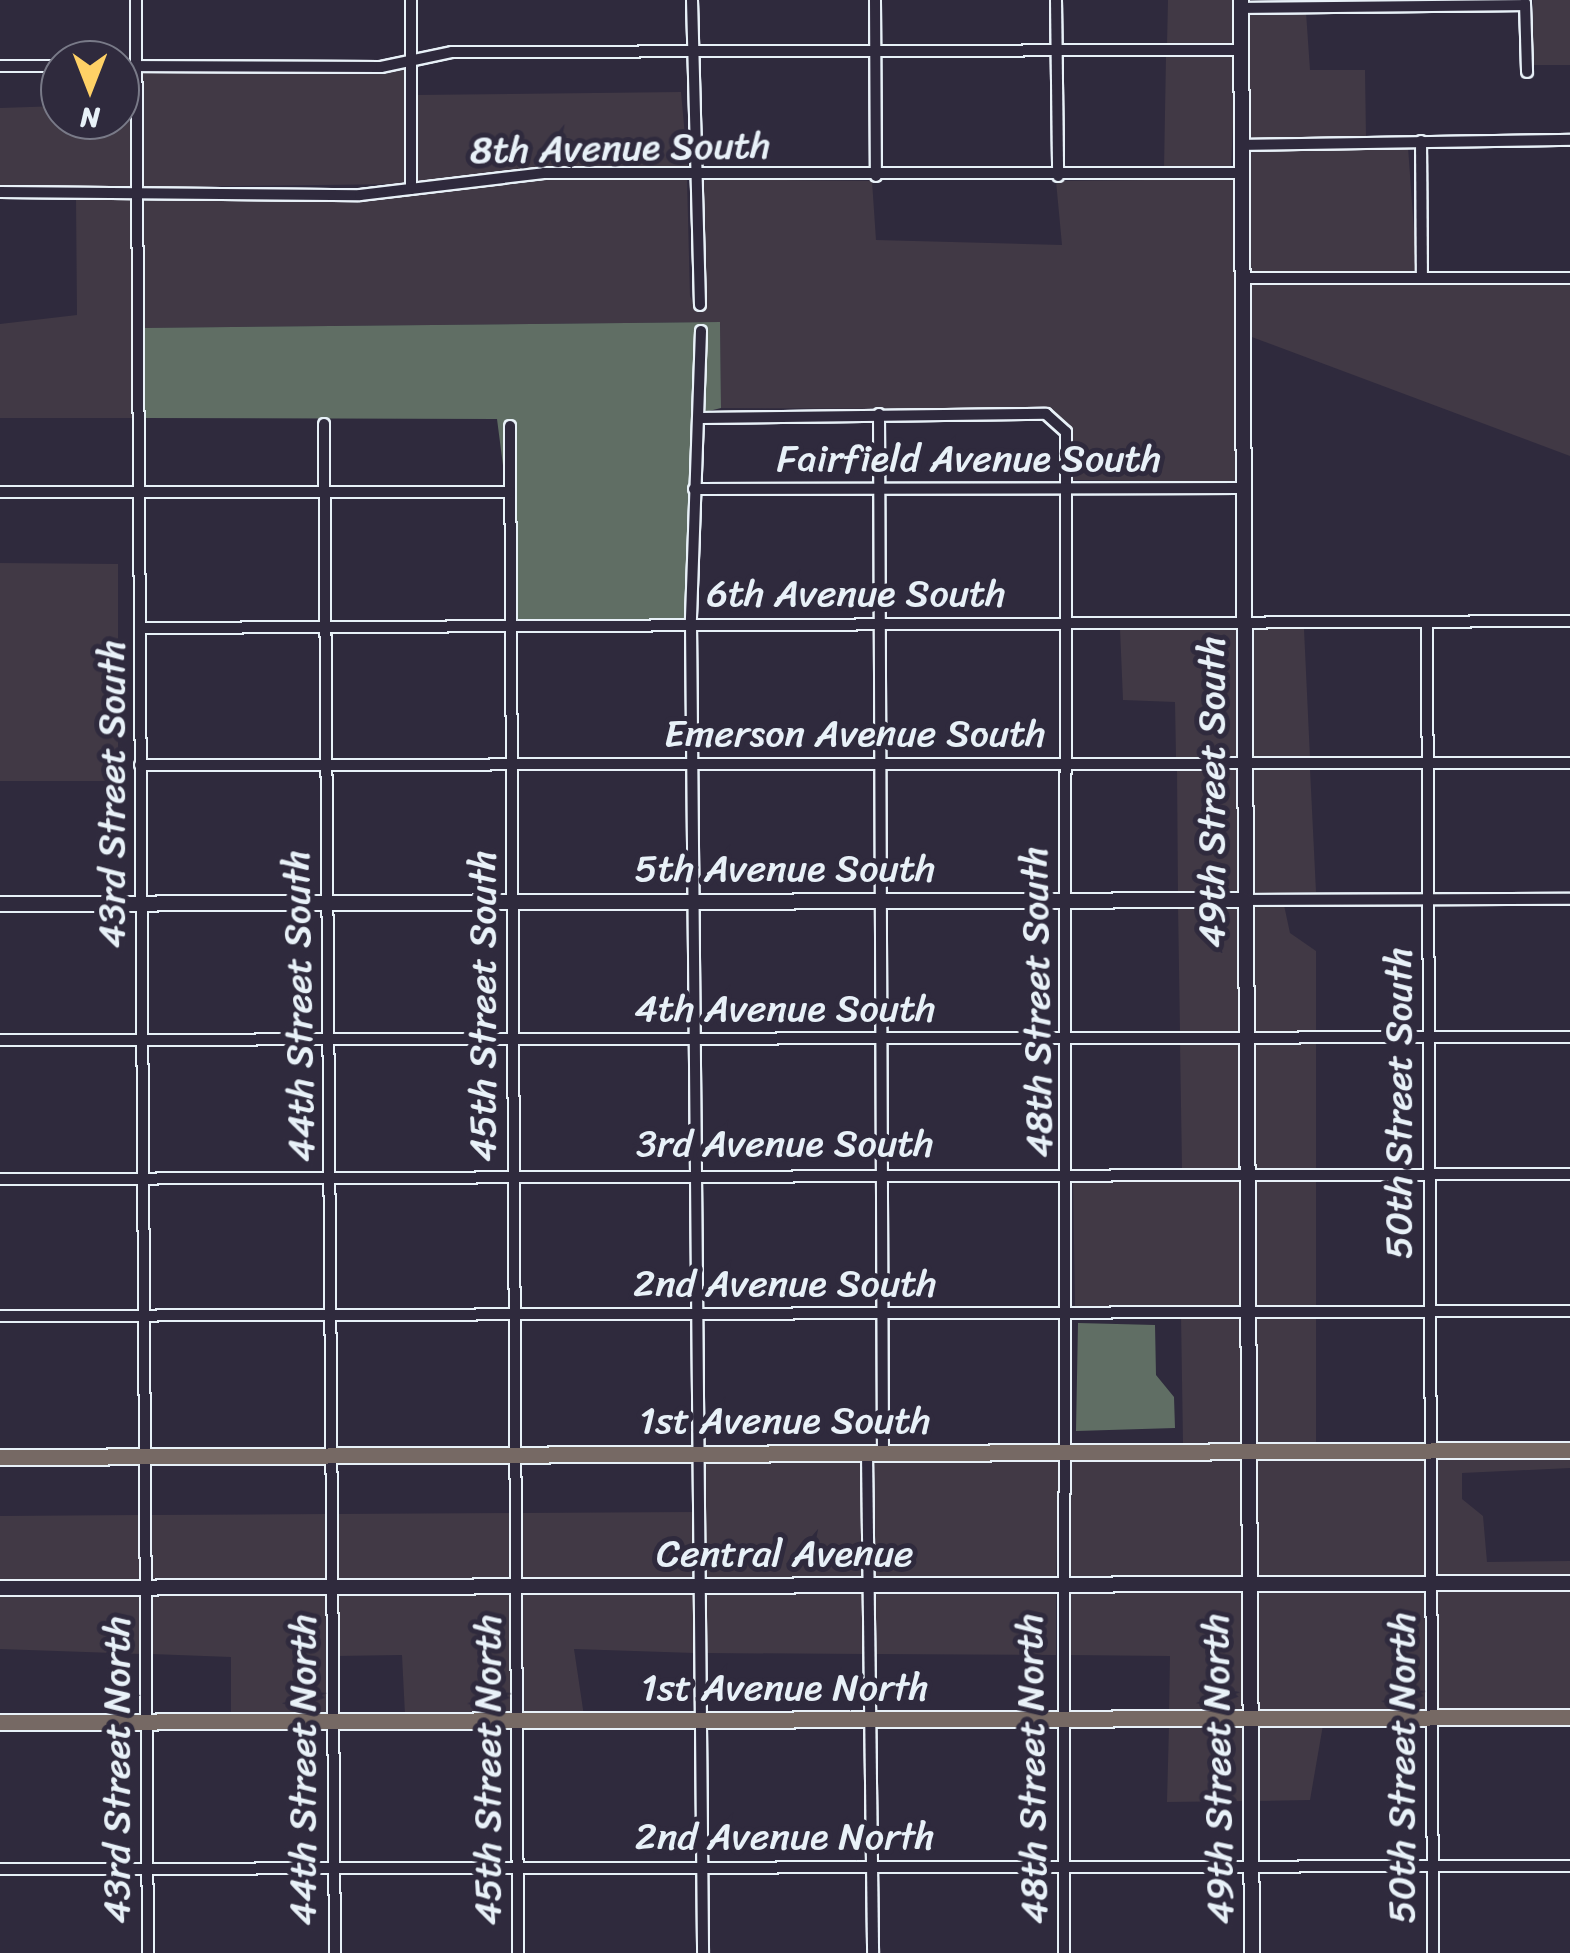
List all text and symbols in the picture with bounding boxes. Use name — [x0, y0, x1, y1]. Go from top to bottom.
north arrow — [40, 40, 140, 140]
text: N — [80, 94, 100, 143]
street label: 8th Avenue South — [469, 123, 771, 173]
street label: Fairfield Avenue South — [777, 436, 1161, 482]
street label: 6th Avenue South — [706, 571, 1006, 617]
street label: 49th Street South — [1189, 635, 1235, 949]
street label: 43rd Street South — [89, 639, 135, 949]
street label: Emerson Avenue South — [664, 711, 1046, 757]
street label: 48th Street South — [1011, 845, 1063, 1159]
street label: 5th Avenue South — [635, 846, 935, 892]
street label: 44th Street South — [273, 848, 325, 1164]
street label: 45th Street South — [460, 849, 506, 1163]
street label: 50th Street South — [1376, 946, 1422, 1260]
street label: 4th Avenue South — [634, 986, 936, 1032]
street label: 3rd Avenue South — [636, 1121, 934, 1167]
street label: 2nd Avenue South — [633, 1261, 937, 1307]
street label: 1st Avenue South — [639, 1398, 931, 1444]
street label: Central Avenue — [657, 1531, 913, 1577]
street label: 50th Street North — [1379, 1612, 1425, 1924]
street label: 48th Street North — [1006, 1613, 1058, 1925]
street label: 49th Street North — [1192, 1613, 1244, 1925]
street label: 44th Street North — [280, 1614, 326, 1926]
street label: 45th Street North — [465, 1614, 511, 1926]
street label: 43rd Street North — [94, 1616, 140, 1924]
street label: 1st Avenue North — [640, 1665, 930, 1711]
street label: 2nd Avenue North — [634, 1814, 936, 1860]

